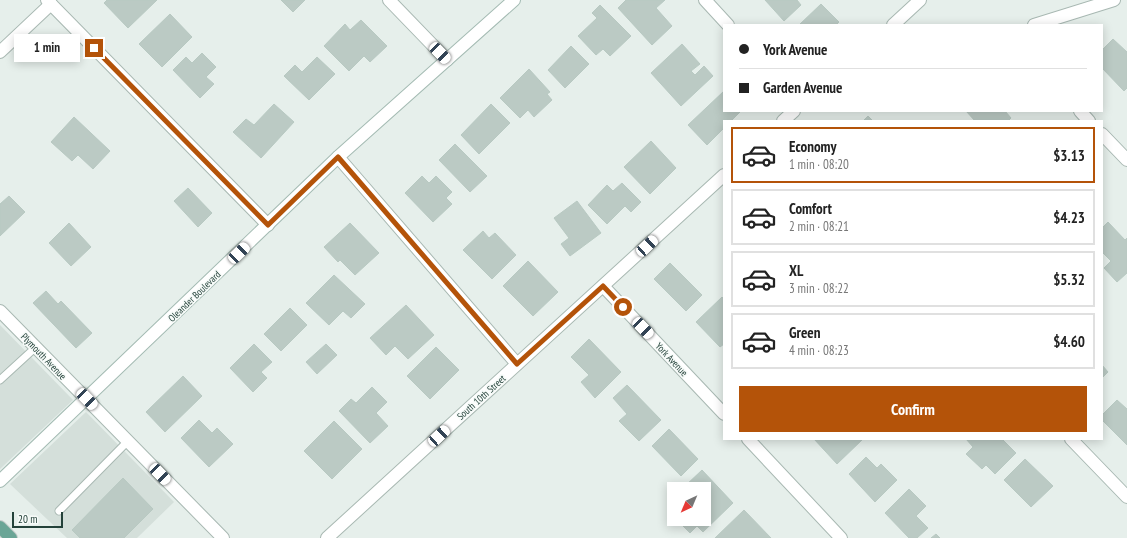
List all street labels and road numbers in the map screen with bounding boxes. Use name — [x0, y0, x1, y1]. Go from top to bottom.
street label: Oleander Boulevard — [165, 268, 223, 325]
street label: Plymouth Avenue — [18, 330, 69, 382]
street label: York Avenue — [653, 340, 691, 379]
street label: South 10th Street — [454, 372, 509, 423]

